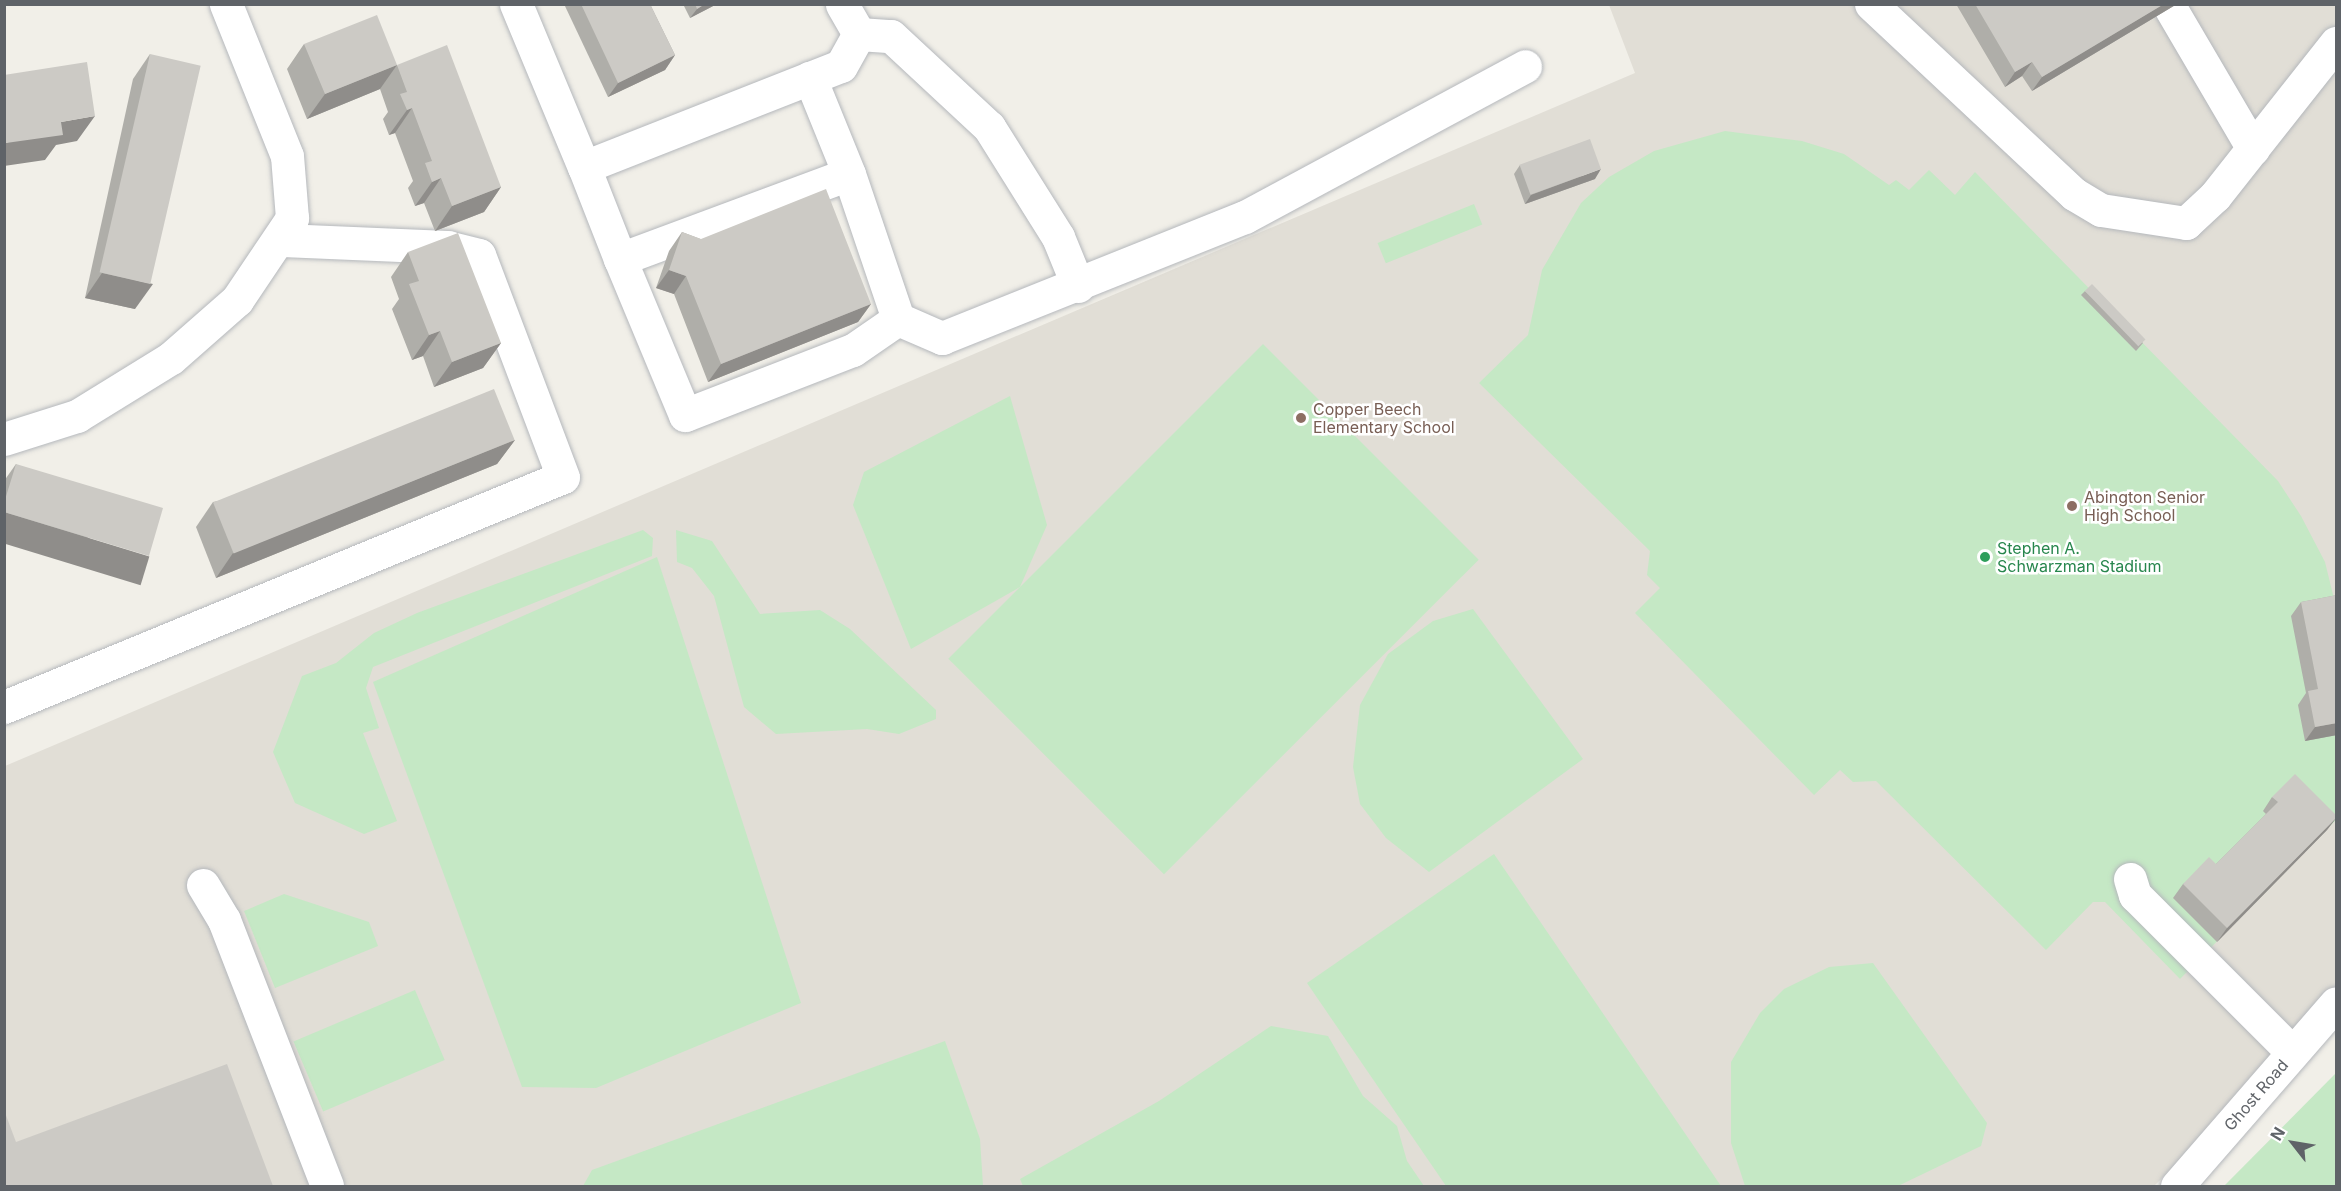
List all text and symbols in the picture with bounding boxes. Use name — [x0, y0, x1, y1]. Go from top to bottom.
place label: Copper Beech Elementary School — [1313, 399, 1455, 437]
marker: Copper Beech Elementary School — [1294, 411, 1308, 425]
place label: Abington Senior High School — [2084, 487, 2205, 525]
marker: Abington Senior High School — [2065, 499, 2079, 513]
place label: Stephen A. Schwarzman Stadium — [1997, 538, 2161, 576]
marker: Stephen A. Schwarzman Stadium — [1978, 550, 1992, 564]
street label: Ghost Road — [2220, 1056, 2292, 1134]
north arrow — [2263, 1113, 2323, 1173]
text: N — [2266, 1123, 2289, 1144]

